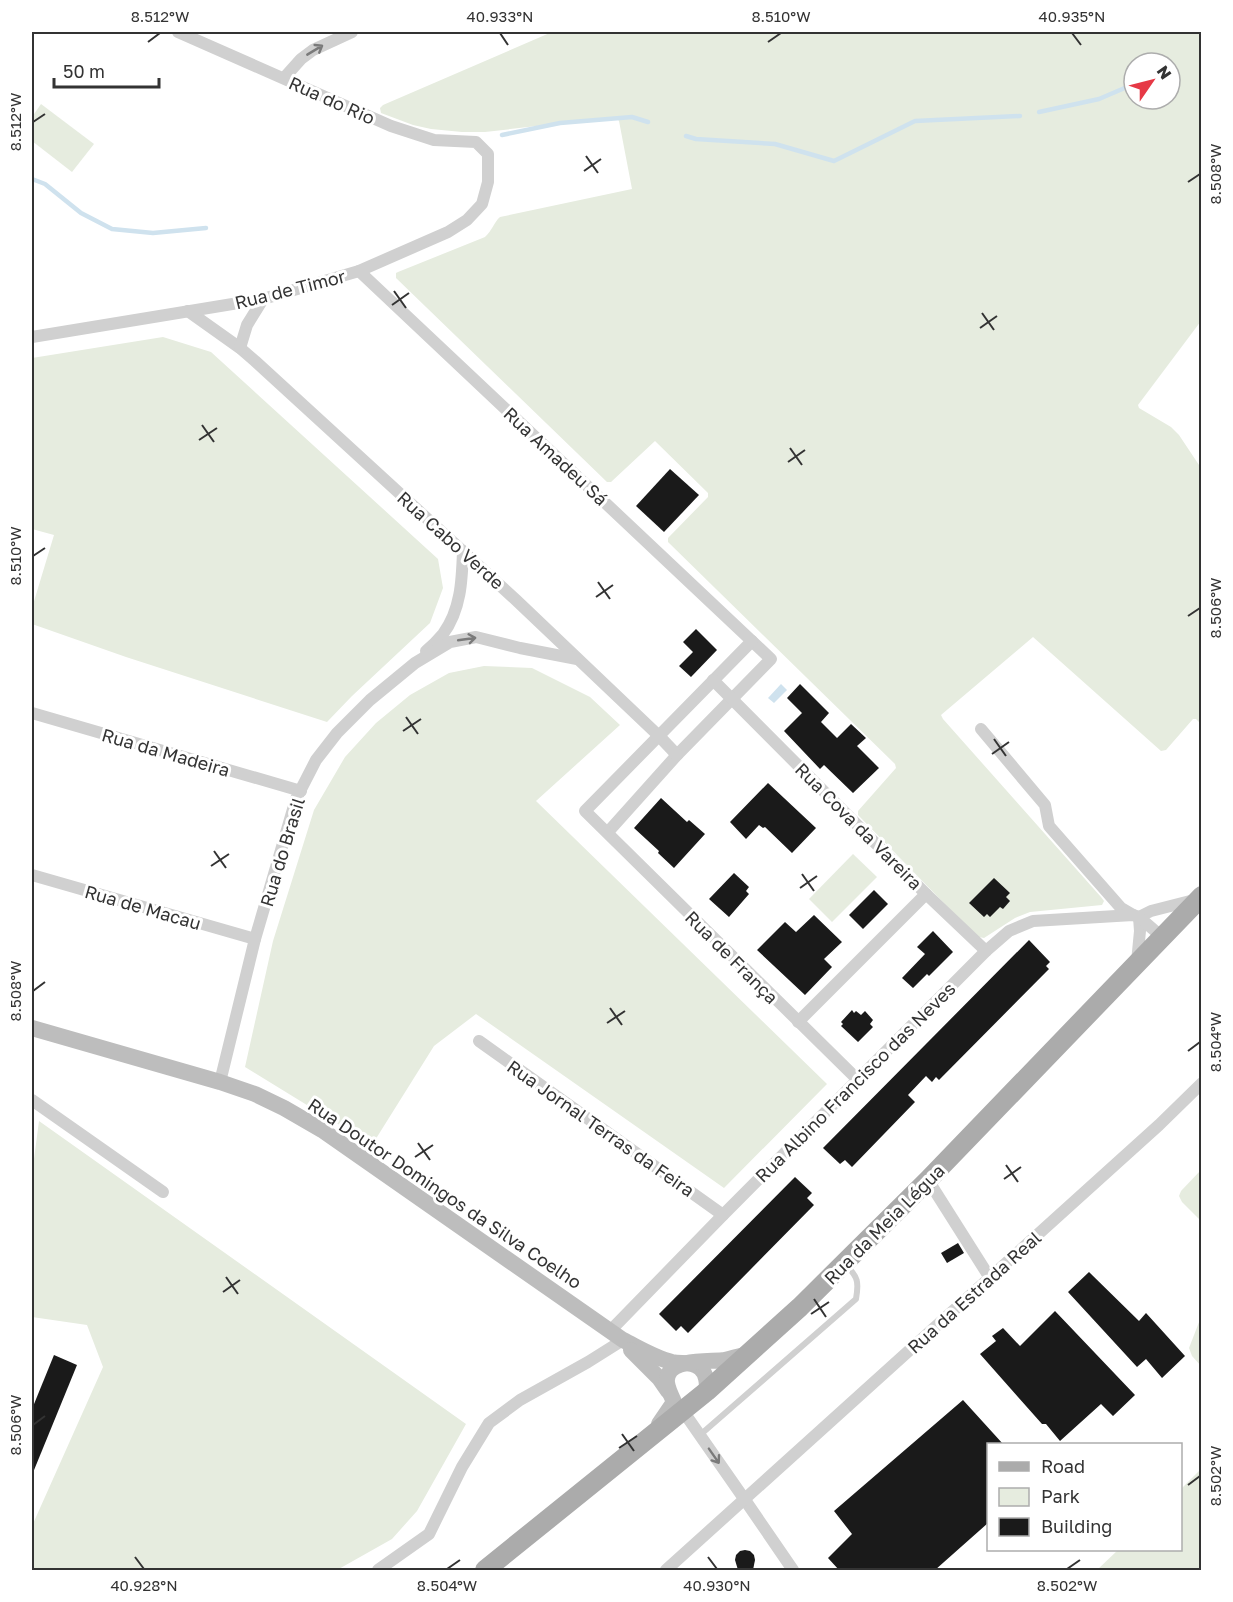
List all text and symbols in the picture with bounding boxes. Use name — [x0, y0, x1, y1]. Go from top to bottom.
text: 8.512°W — [131, 7, 189, 25]
text: 40.933°N — [467, 7, 533, 25]
text: 8.510°W — [751, 7, 811, 25]
text: 40.935°N — [1039, 7, 1105, 25]
one-way arrow — [306, 44, 323, 56]
scale bar — [54, 51, 159, 89]
north arrow — [1122, 51, 1182, 111]
text: 50 m — [63, 60, 105, 82]
text: N — [1153, 62, 1176, 83]
street label: Rua do Rio — [286, 71, 378, 129]
text: 8.512°W — [6, 93, 24, 151]
text: 8.508°W — [1206, 143, 1224, 205]
street label: Rua de Timor — [232, 265, 348, 313]
street label: Rua Amadeu Sá — [499, 402, 613, 510]
street label: Rua Cabo Verde — [393, 486, 509, 594]
text: 8.510°W — [6, 526, 24, 586]
text: 8.506°W — [1206, 578, 1224, 638]
one-way arrow — [457, 633, 477, 644]
street label: Rua da Madeira — [99, 723, 233, 781]
street label: Rua Cova da Vareira — [791, 758, 927, 894]
street label: Rua do Brasil — [255, 795, 309, 909]
street label: Rua de Macau — [82, 880, 204, 934]
street label: Rua de França — [681, 906, 783, 1008]
text: 8.508°W — [6, 960, 24, 1022]
street label: Rua Albino Francisco das Neves — [750, 977, 960, 1187]
text: 8.504°W — [1206, 1012, 1224, 1072]
street label: Rua Jornal Terras da Feira — [503, 1055, 699, 1201]
street label: Rua Doutor Domingos da Silva Coelho — [304, 1093, 586, 1293]
street label: Rua da Meia Légua — [819, 1159, 949, 1289]
street label: Rua da Estrada Real — [903, 1226, 1045, 1358]
text: 8.506°W — [6, 1395, 24, 1455]
legend — [987, 1443, 1182, 1551]
text: 8.502°W — [1206, 1446, 1224, 1506]
one-way arrow — [708, 1447, 720, 1463]
text: Road — [1041, 1455, 1085, 1477]
text: Park — [1041, 1485, 1080, 1507]
text: Building — [1041, 1515, 1112, 1537]
text: 40.928°N — [110, 1576, 178, 1594]
text: 8.504°W — [417, 1576, 477, 1594]
text: 40.930°N — [683, 1576, 751, 1594]
text: 8.502°W — [1037, 1576, 1097, 1594]

